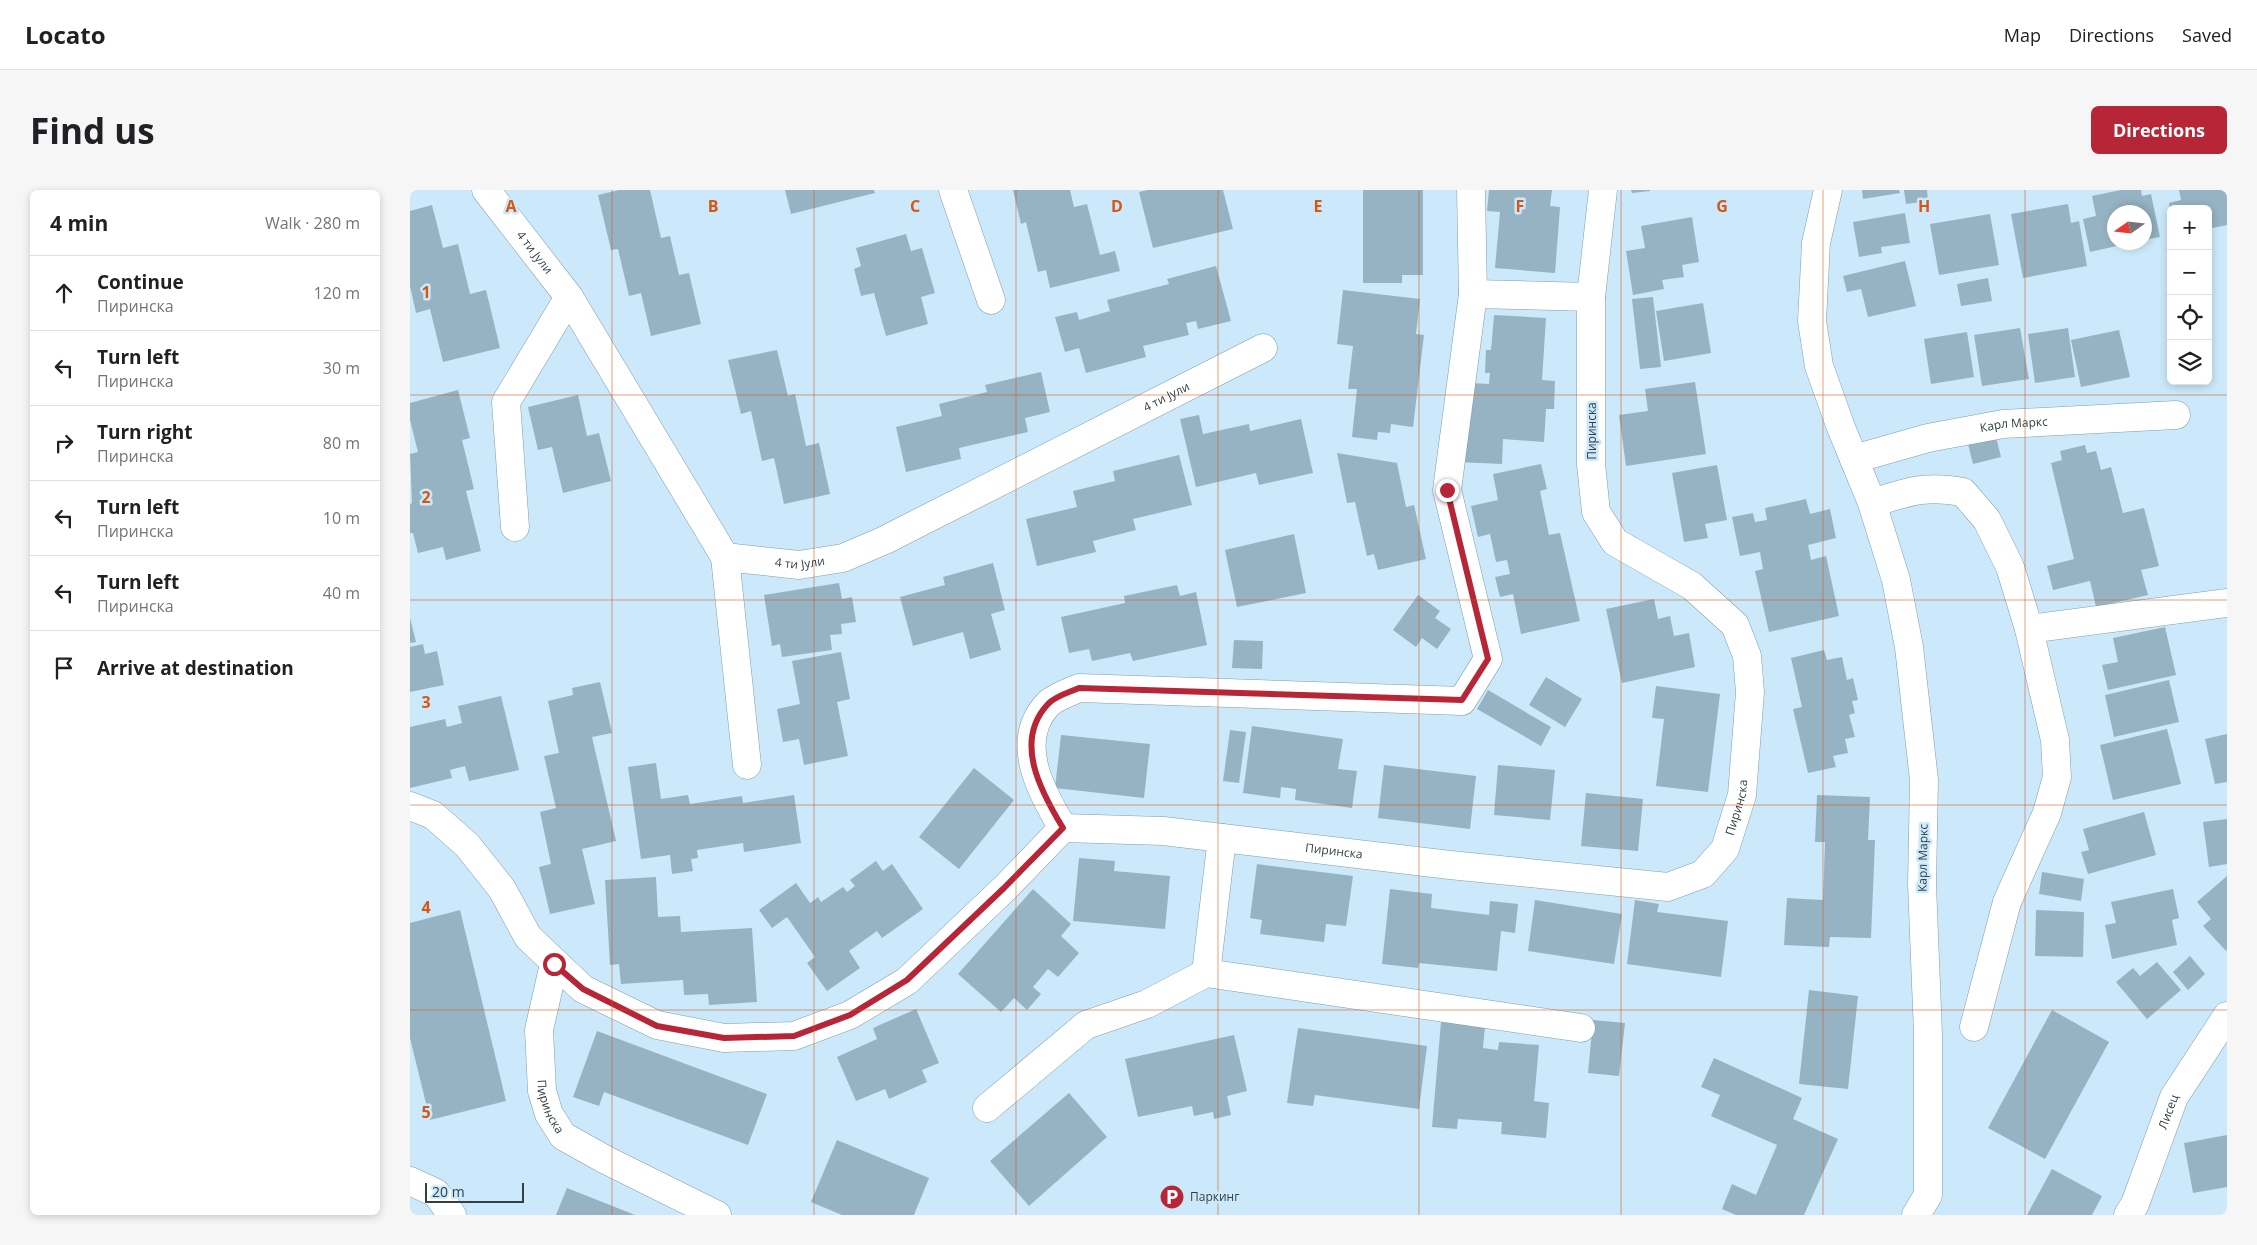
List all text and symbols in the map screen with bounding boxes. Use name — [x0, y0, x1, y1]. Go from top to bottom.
text: Locato — [25, 18, 106, 51]
text: Map — [2004, 23, 2041, 47]
text: Directions — [2069, 23, 2154, 47]
text: Saved — [2182, 23, 2232, 47]
button: Directions — [2091, 106, 2227, 154]
text: Find us — [30, 107, 155, 154]
text: A — [505, 195, 517, 217]
text: B — [708, 195, 718, 217]
text: C — [910, 195, 920, 217]
text: D — [1111, 195, 1123, 217]
text: E — [1314, 195, 1323, 217]
text: F — [1516, 195, 1524, 217]
text: G — [1716, 195, 1728, 217]
text: H — [1918, 195, 1930, 217]
north arrow — [2107, 205, 2152, 250]
map controls — [2167, 205, 2212, 385]
button: + — [2167, 205, 2212, 250]
text: 4 min — [50, 209, 108, 237]
text: Walk · 280 m — [265, 212, 360, 234]
street label: 4 ти Јули — [513, 227, 557, 277]
button: − — [2167, 250, 2212, 295]
text: Continue — [97, 269, 184, 295]
icon: ahead — [50, 279, 78, 307]
text: 1 — [421, 281, 431, 303]
text: 120 m — [314, 282, 360, 304]
text: Пиринска — [97, 295, 174, 317]
button: locate — [2167, 295, 2212, 340]
button: layers — [2167, 340, 2212, 385]
text: Turn left — [97, 344, 179, 370]
icon: left — [50, 354, 78, 382]
text: 30 m — [323, 357, 360, 379]
text: Пиринска — [97, 370, 174, 392]
street label: 4 ти Јули — [1140, 378, 1192, 416]
street label: Пиринска — [1583, 402, 1600, 460]
street label: Карл Маркс — [1978, 413, 2048, 436]
text: Turn right — [97, 419, 192, 445]
icon: right — [50, 429, 78, 457]
text: 80 m — [323, 432, 360, 454]
text: Пиринска — [97, 445, 174, 467]
route end — [1436, 479, 1459, 502]
text: 2 — [421, 486, 431, 508]
text: Turn left — [97, 494, 179, 520]
icon: left — [50, 504, 78, 532]
text: 10 m — [323, 507, 360, 529]
text: Пиринска — [97, 520, 174, 542]
street label: 4 ти Јули — [774, 552, 826, 573]
text: Turn left — [97, 569, 179, 595]
icon: left — [50, 579, 78, 607]
text: 40 m — [323, 582, 360, 604]
text: Пиринска — [97, 595, 174, 617]
icon: arrive — [50, 654, 78, 682]
text: Arrive at destination — [97, 655, 294, 681]
text: 3 — [421, 691, 431, 713]
street label: Пиринска — [1721, 779, 1751, 838]
street label: Карл Маркс — [1913, 824, 1932, 892]
street label: Пиринска — [1304, 839, 1364, 863]
text: 4 — [421, 896, 431, 918]
route start — [543, 953, 566, 976]
street label: Пиринска — [533, 1079, 568, 1137]
street label: Лисец — [2154, 1091, 2182, 1132]
text: 5 — [421, 1101, 431, 1123]
scale bar — [425, 1180, 524, 1203]
text: 20 m — [432, 1182, 465, 1201]
parking icon: Паркинг — [1159, 1184, 1185, 1210]
place label: Паркинг — [1190, 1188, 1239, 1205]

